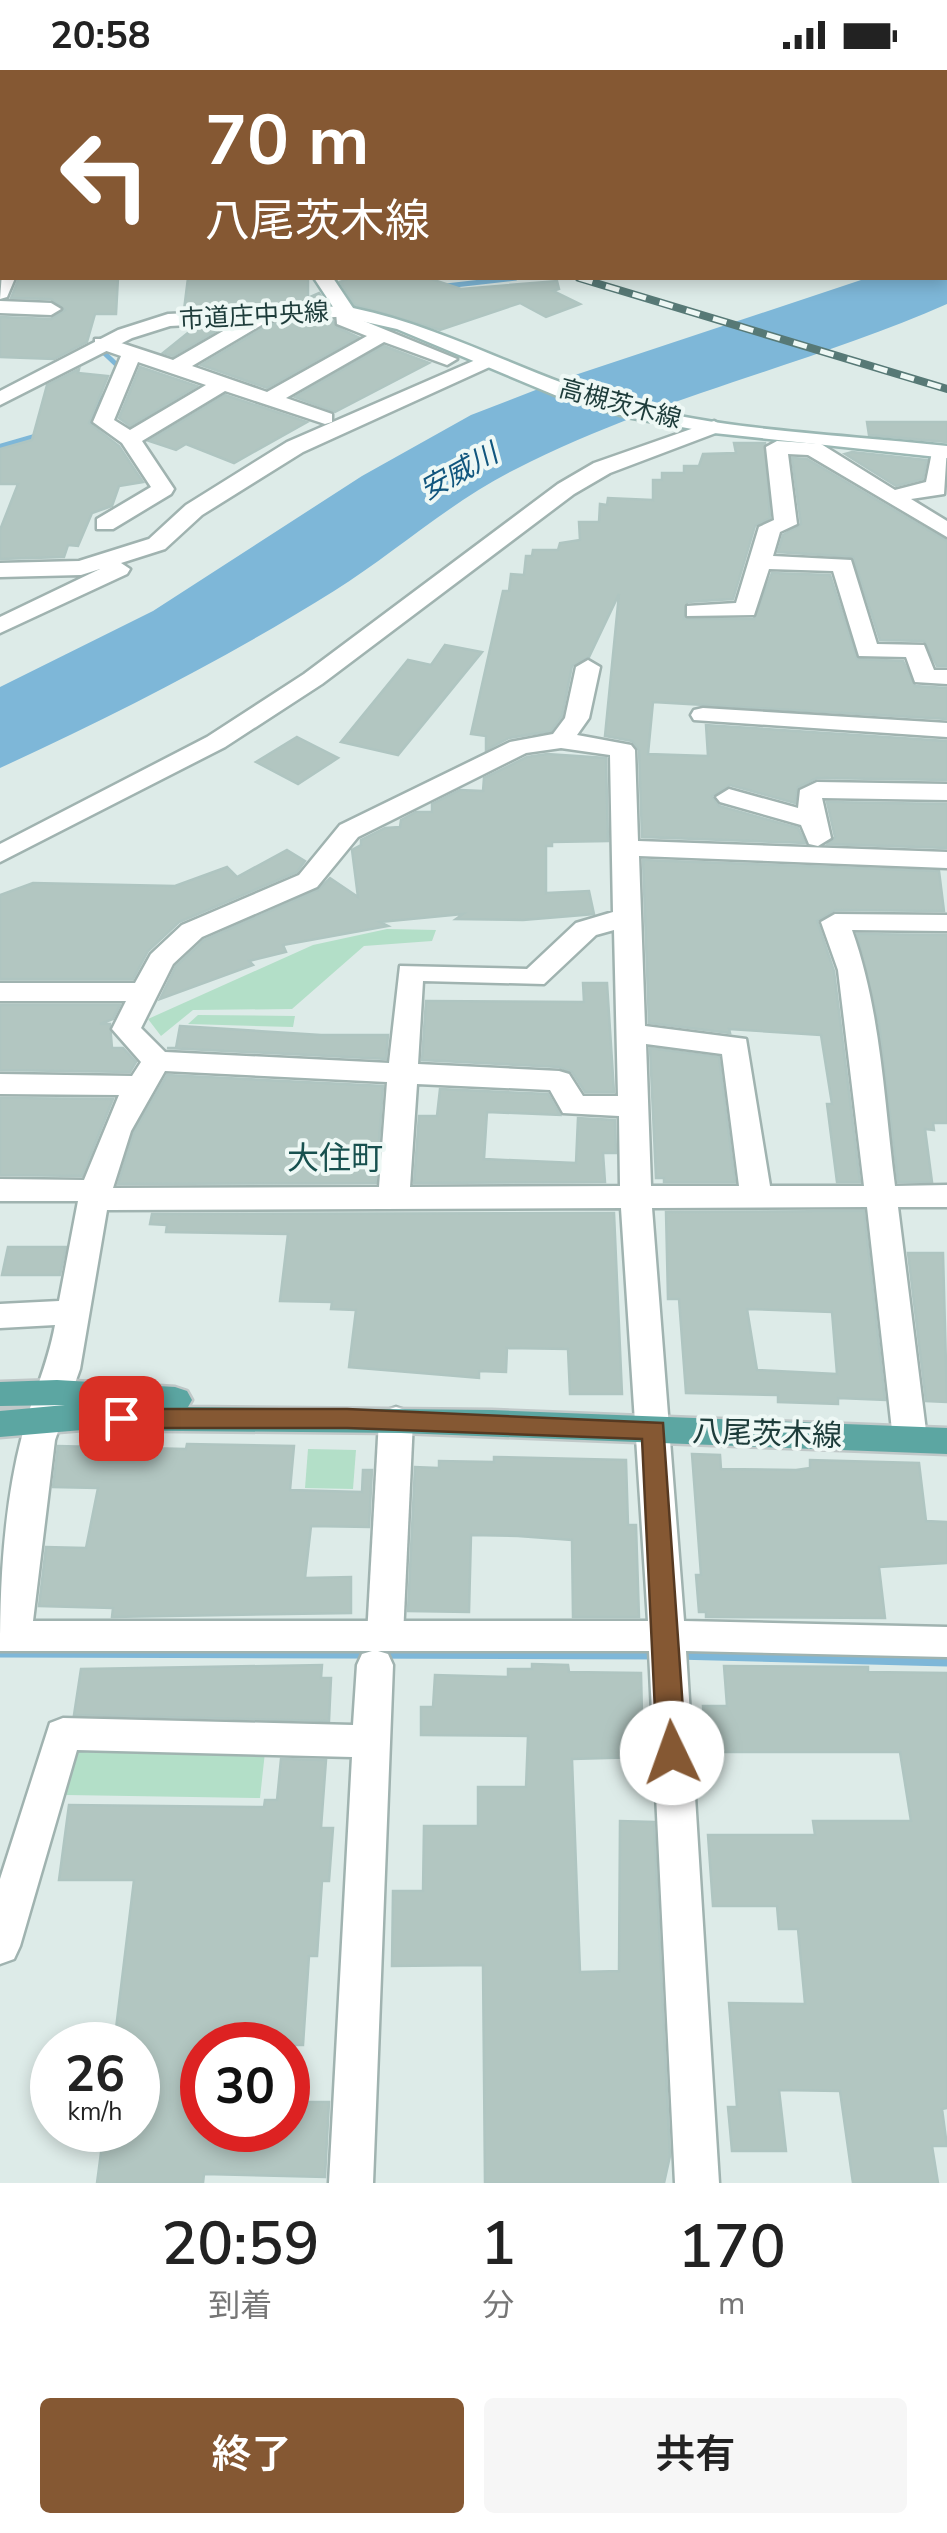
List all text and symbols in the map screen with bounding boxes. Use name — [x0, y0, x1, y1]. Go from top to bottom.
text: 20:58 — [50, 10, 151, 61]
text: 70 m — [205, 93, 369, 189]
icon: left — [40, 110, 170, 240]
text: 八尾茨木線 — [205, 191, 430, 252]
street label: 市道庄中央線 — [178, 295, 330, 337]
street label: 高槻茨木線 — [555, 371, 685, 437]
water label: 安威川 — [413, 434, 508, 509]
district label: 大住町 — [287, 1137, 383, 1180]
pin — [79, 1376, 164, 1461]
icon: arrive — [94, 1391, 149, 1446]
street label: 八尾茨木線 — [691, 1411, 843, 1457]
position arrow — [620, 1701, 724, 1805]
speed limit sign: 30 — [180, 2022, 310, 2152]
text: 26 — [65, 2040, 125, 2109]
text: km/h — [67, 2095, 123, 2129]
text: 20:59 — [161, 2203, 319, 2285]
text: 1 — [481, 2203, 517, 2285]
text: 170 — [678, 2206, 786, 2288]
text: m — [718, 2282, 746, 2325]
text: 到着 — [208, 2284, 272, 2327]
text: 分 — [483, 2284, 515, 2327]
button: 終了 — [40, 2398, 464, 2513]
button: 共有 — [484, 2398, 907, 2513]

